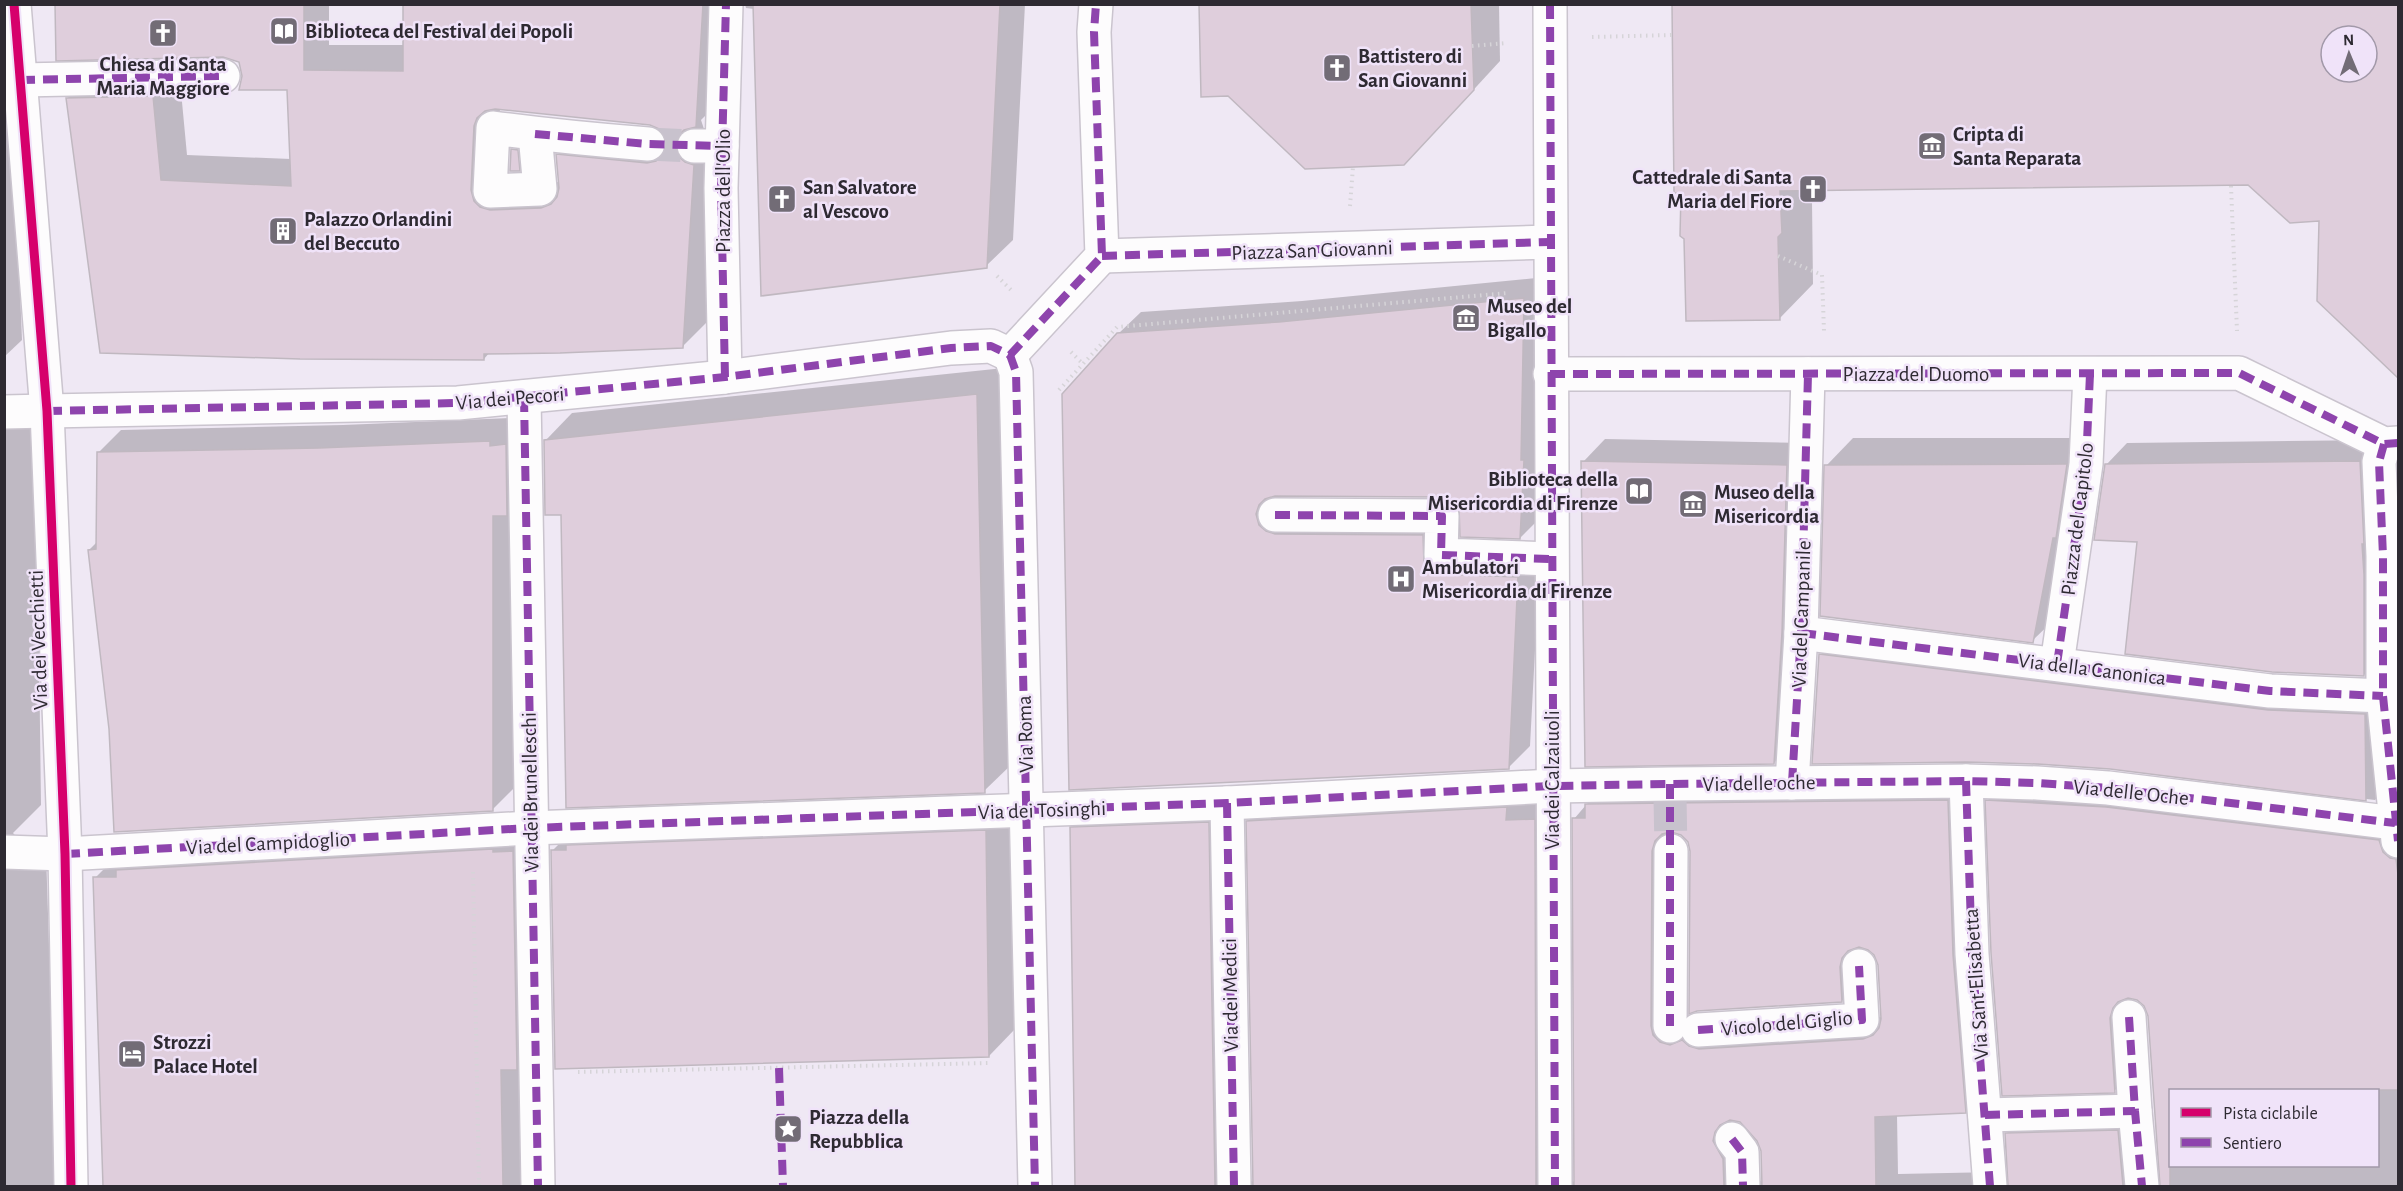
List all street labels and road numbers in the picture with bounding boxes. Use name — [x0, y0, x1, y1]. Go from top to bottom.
street label: Piazza dell'Olio — [713, 129, 734, 253]
street label: Piazza San Giovanni — [1231, 237, 1393, 264]
street label: Piazza del Duomo — [1843, 364, 1989, 385]
street label: Via dei Pecori — [455, 383, 565, 414]
street label: Piazza del Capitolo — [2058, 441, 2097, 597]
street label: Via del Campanile — [1788, 540, 1815, 688]
street label: Via dei Vecchietti — [26, 570, 51, 710]
street label: Via della Canonica — [2017, 650, 2167, 689]
street label: Via Roma — [1014, 695, 1037, 773]
street label: Via dei Calzaiuoli — [1542, 710, 1563, 850]
street label: Via dei Brunelleschi — [519, 712, 542, 872]
street label: Via delle oche — [1702, 772, 1816, 795]
street label: Via delle Oche — [2072, 776, 2190, 809]
street label: Via dei Tosinghi — [978, 798, 1107, 823]
street label: Via del Campidoglio — [185, 829, 351, 858]
street label: Via Sant'Elisabetta — [1961, 907, 1992, 1060]
street label: Via dei Medici — [1219, 938, 1242, 1052]
street label: Vicolo del Giglio — [1720, 1007, 1854, 1040]

